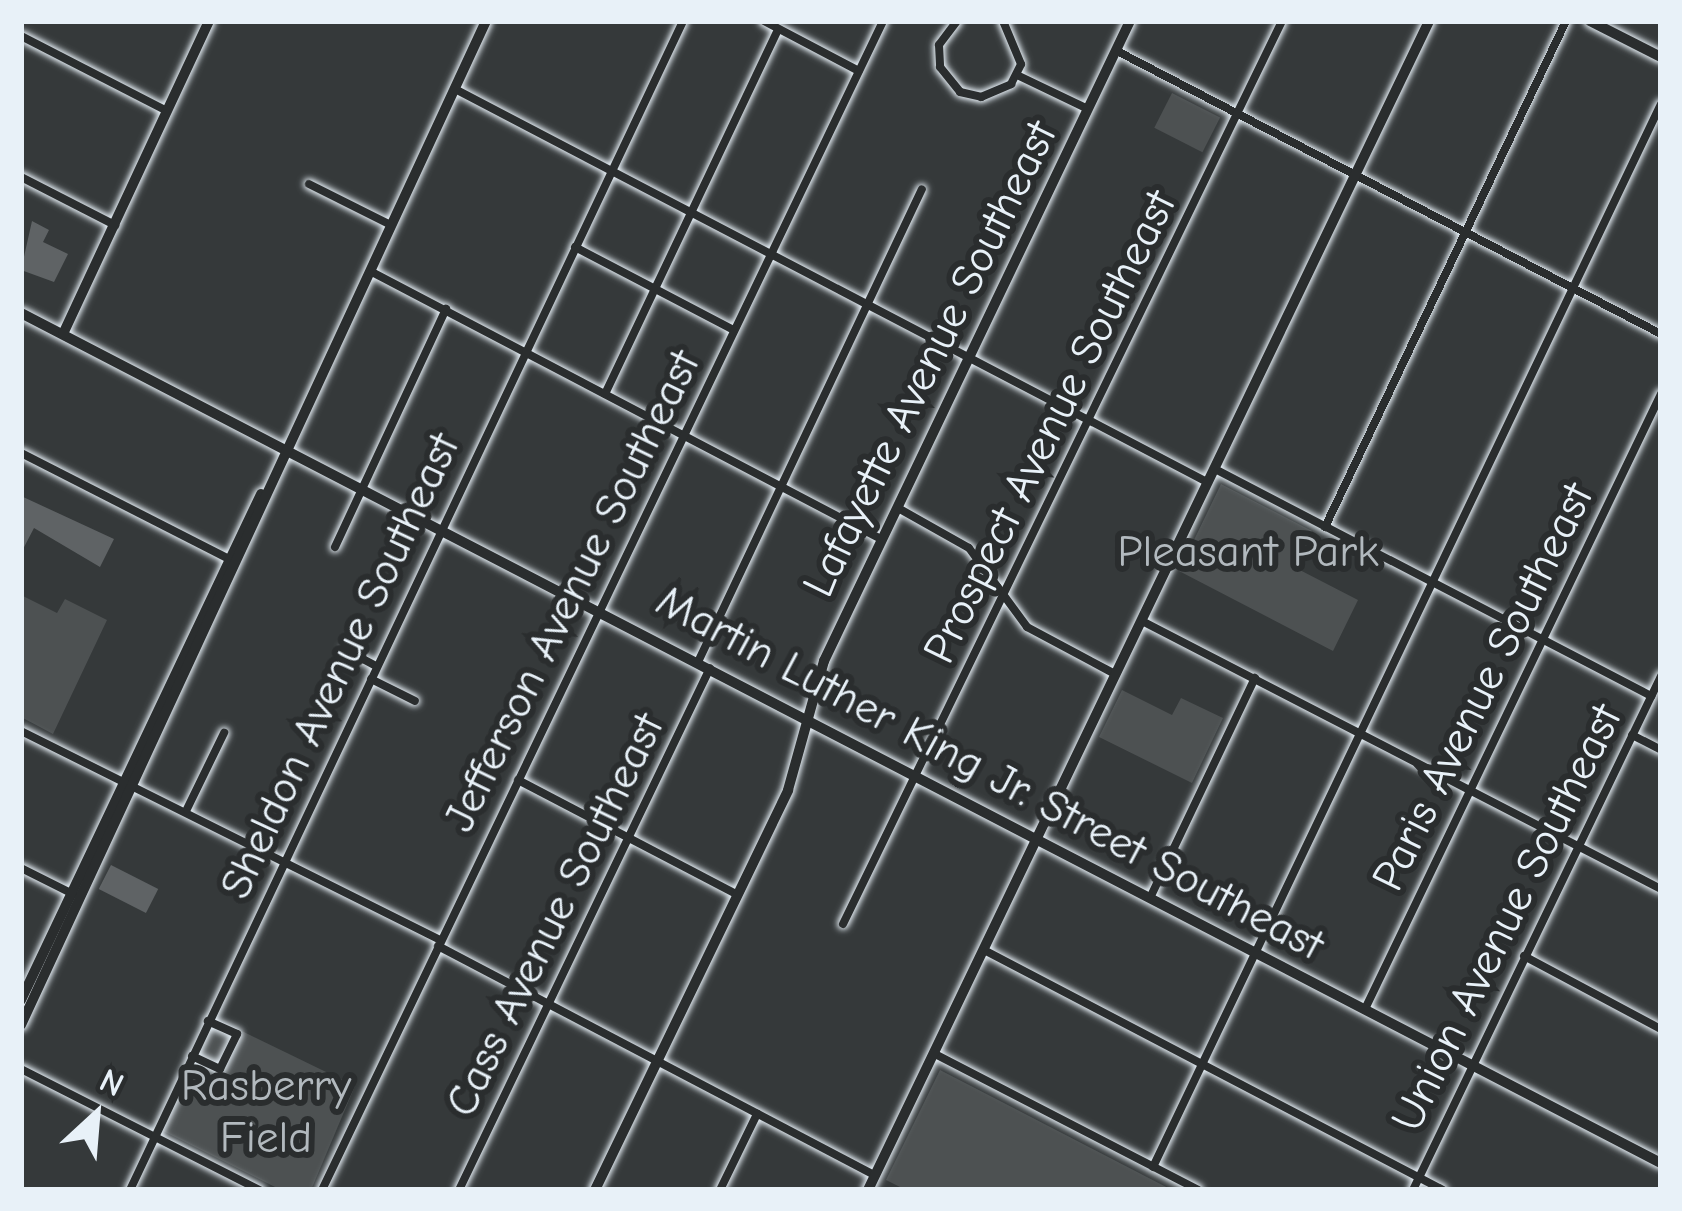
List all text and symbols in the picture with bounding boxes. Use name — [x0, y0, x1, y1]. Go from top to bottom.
street label: Lafayette Avenue Southeast — [791, 113, 1069, 605]
street label: Prospect Avenue Southeast — [912, 182, 1188, 672]
street label: Jefferson Avenue Southeast — [432, 342, 712, 840]
street label: Sheldon Avenue Southeast — [208, 425, 472, 907]
street label: Paris Avenue Southeast — [1361, 475, 1605, 899]
park label: Pleasant Park — [1117, 525, 1379, 579]
street label: Martin Luther King Jr. Street Southeast — [647, 574, 1333, 972]
street label: Union Avenue Southeast — [1380, 696, 1634, 1140]
street label: Cass Avenue Southeast — [434, 705, 676, 1125]
north arrow — [36, 1055, 156, 1175]
park label: Rasberry Field — [181, 1059, 351, 1165]
text: N — [94, 1061, 130, 1104]

